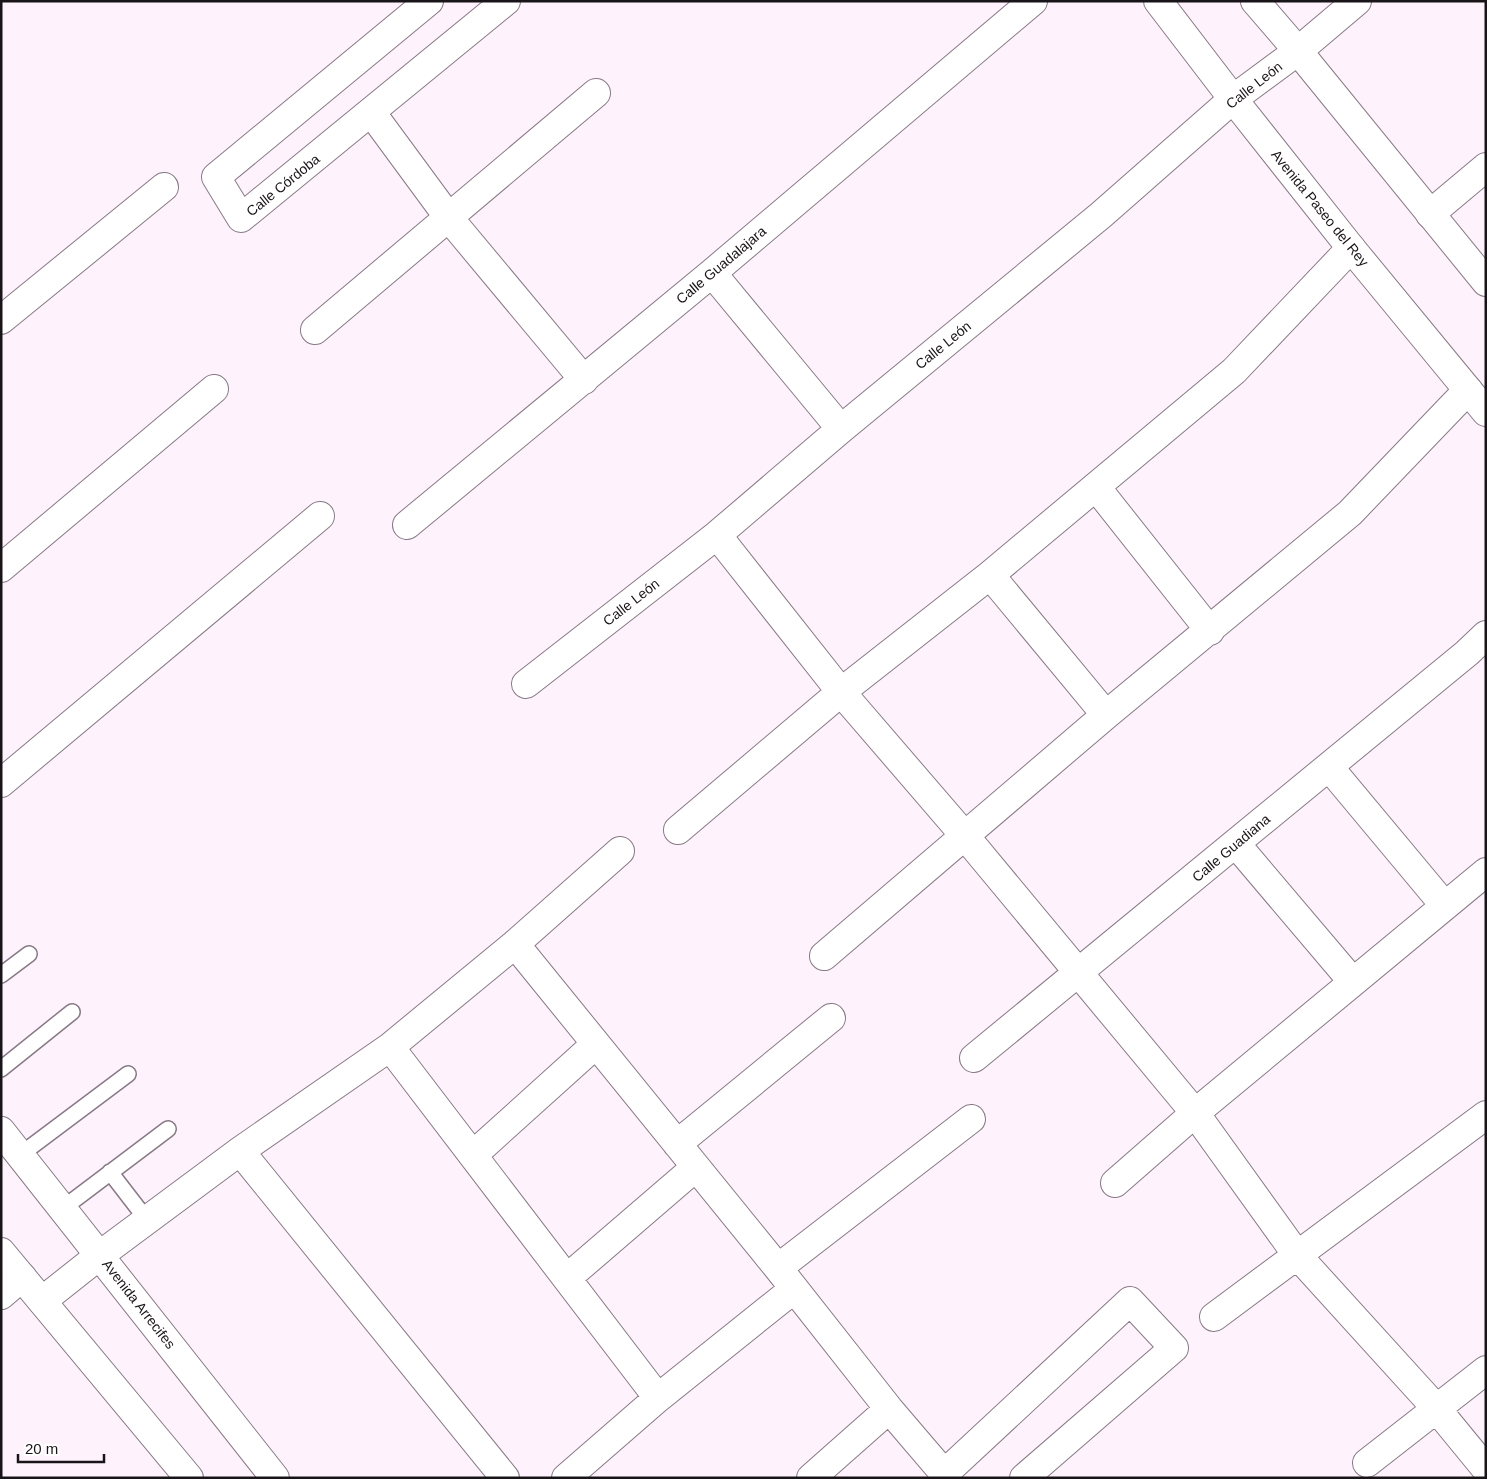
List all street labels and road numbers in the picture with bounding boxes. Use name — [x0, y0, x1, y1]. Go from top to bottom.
street label: Calle León — [1223, 58, 1285, 112]
street label: Avenida Paseo del Rey — [1268, 147, 1372, 269]
street label: Calle Córdoba — [243, 150, 323, 219]
street label: Calle Guadalajara — [673, 223, 769, 307]
street label: Calle León — [912, 318, 974, 372]
street label: Calle León — [600, 575, 662, 629]
street label: Calle Guadiana — [1189, 811, 1273, 885]
street label: Avenida Arrecifes — [99, 1256, 179, 1352]

